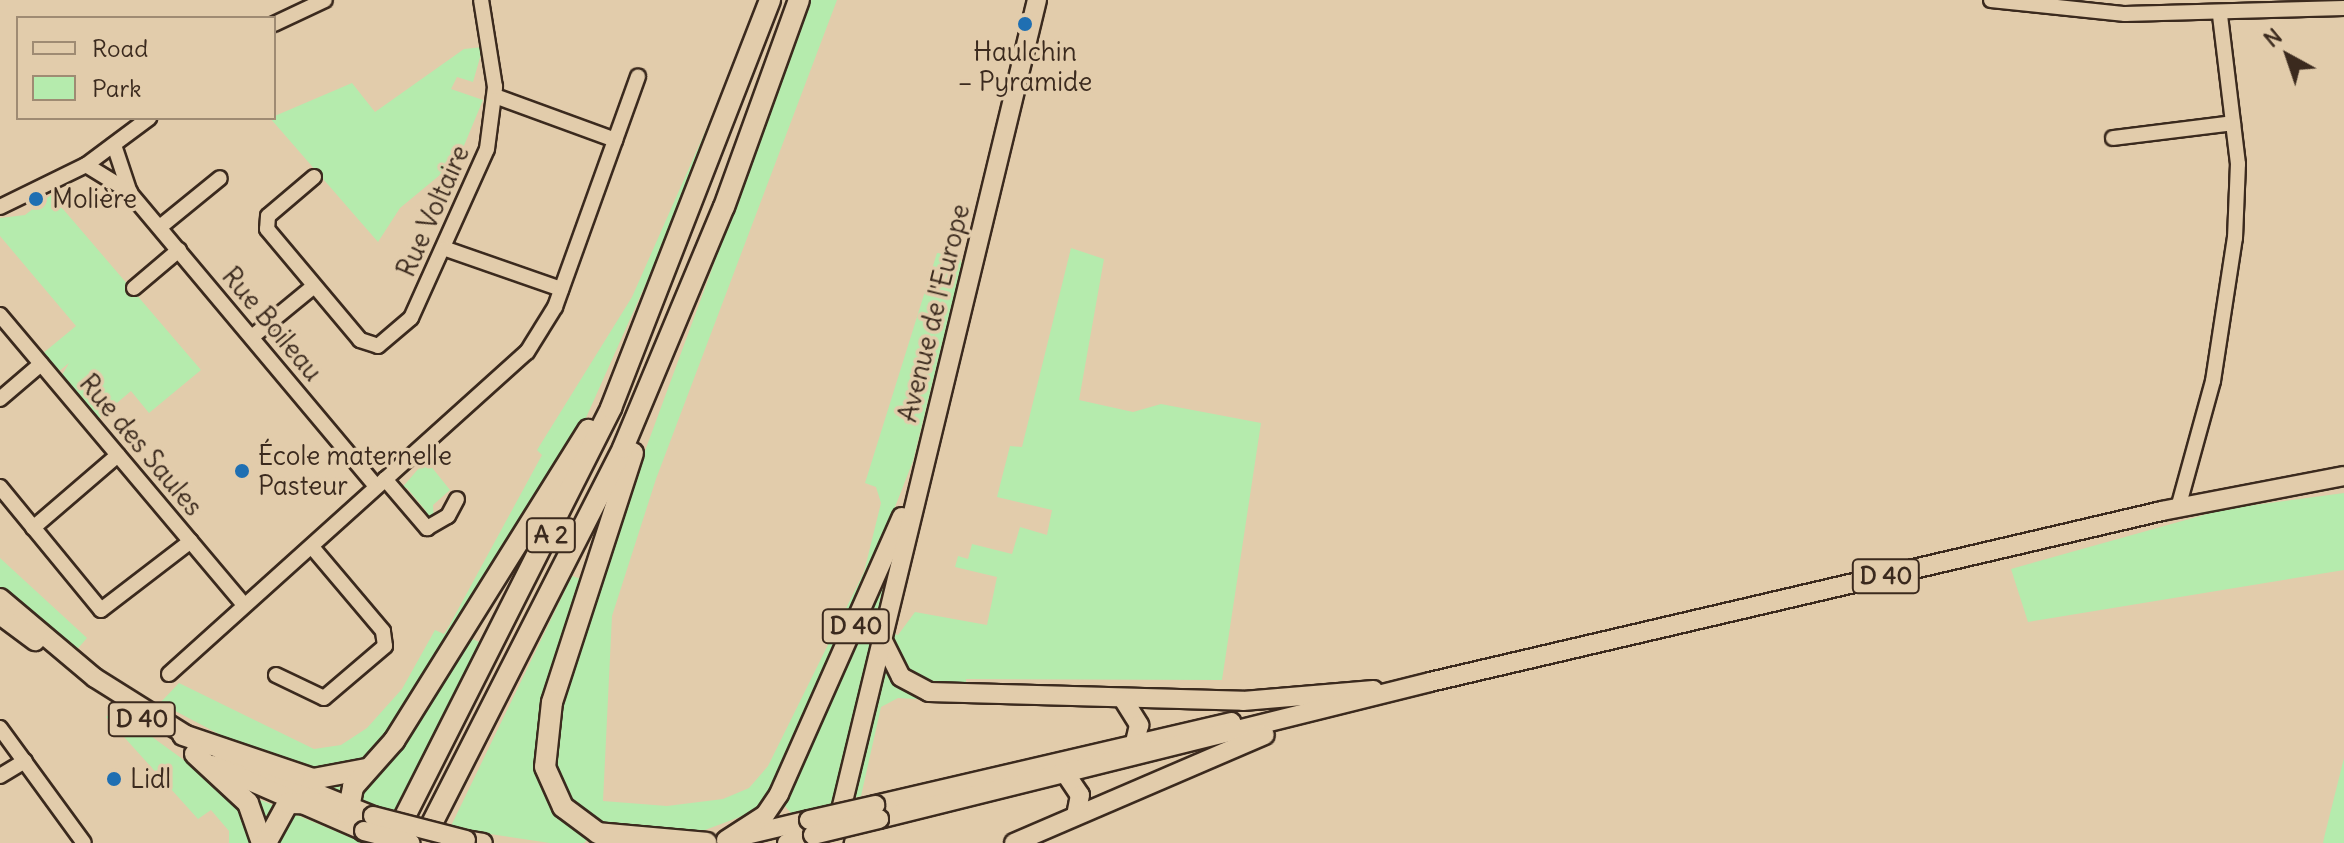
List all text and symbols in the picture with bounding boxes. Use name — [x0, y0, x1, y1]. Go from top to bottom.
marker: Haulchin – Pyramide — [1016, 15, 1034, 33]
legend — [16, 16, 276, 120]
north arrow — [2248, 16, 2328, 96]
text: N — [2258, 22, 2287, 53]
text: Road — [92, 33, 148, 63]
place label: Haulchin – Pyramide — [958, 36, 1092, 98]
text: Park — [92, 73, 142, 103]
street label: Rue Voltaire — [390, 140, 476, 282]
place label: Molière — [52, 183, 137, 215]
marker: Molière — [27, 190, 45, 208]
street label: Avenue de l'Europe — [892, 201, 976, 425]
street label: Rue Boileau — [215, 261, 329, 387]
street label: Rue des Saules — [73, 368, 209, 522]
place label: École maternelle Pasteur — [258, 440, 452, 502]
marker: École maternelle Pasteur — [233, 462, 251, 480]
road number: A 2 — [525, 515, 577, 555]
road number: D 40 — [1850, 556, 1922, 596]
road number: D 40 — [820, 606, 892, 646]
road number: D 40 — [106, 699, 178, 739]
place label: Lidl — [130, 763, 171, 795]
marker: Lidl — [105, 770, 123, 788]

